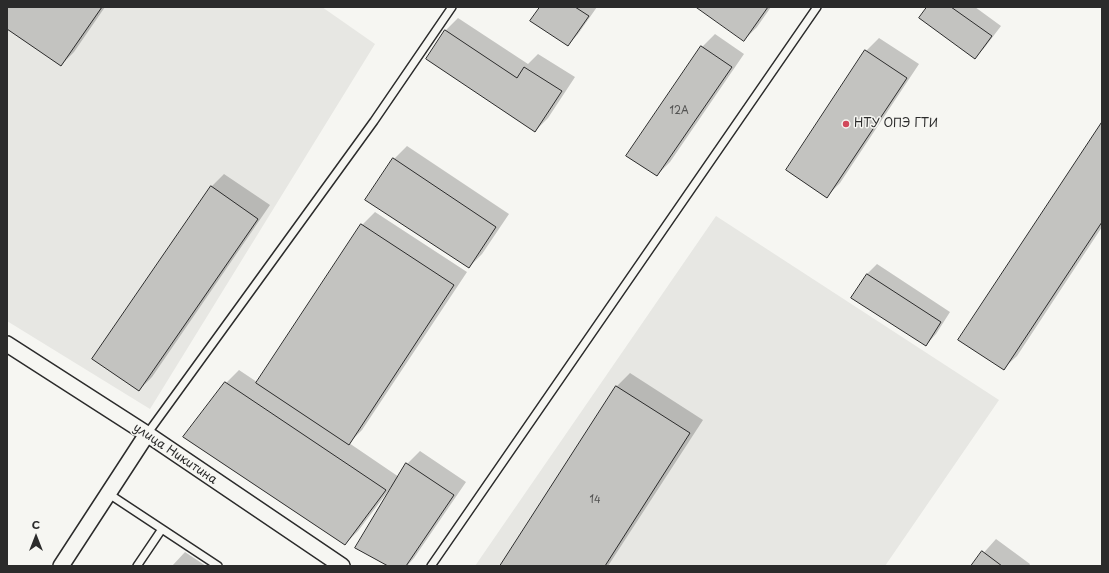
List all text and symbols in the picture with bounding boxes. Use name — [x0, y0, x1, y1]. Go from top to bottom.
house number: 12А — [669, 105, 689, 117]
place label: НТУ ОПЭ ГТИ — [854, 117, 938, 131]
marker: НТУ ОПЭ ГТИ — [841, 119, 851, 129]
street label: улица Никитина — [130, 421, 220, 487]
house number: 14 — [589, 494, 601, 506]
text: С — [32, 516, 40, 533]
north arrow — [16, 517, 56, 557]

